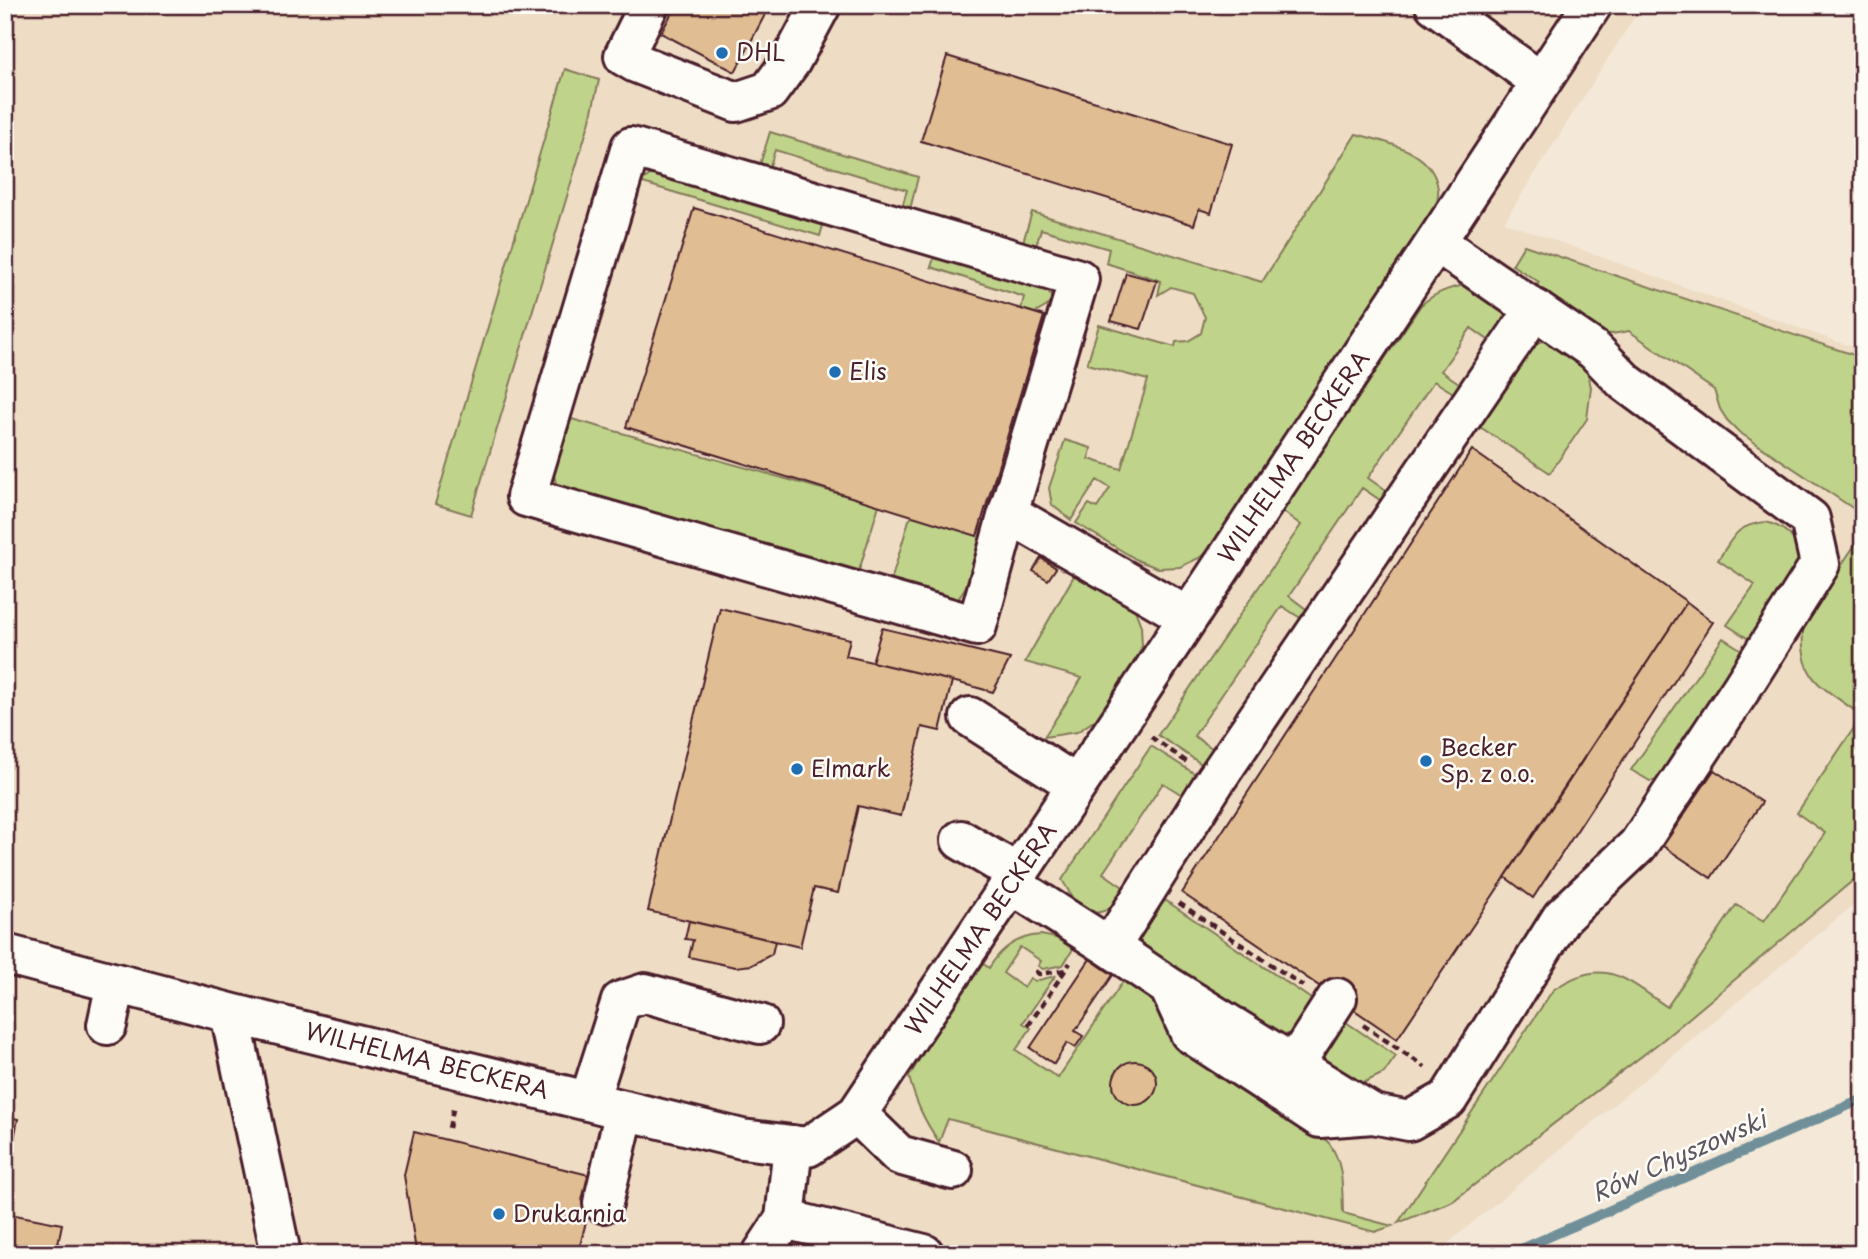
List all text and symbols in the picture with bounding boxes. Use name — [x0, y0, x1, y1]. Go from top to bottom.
place label: DHL — [736, 34, 785, 69]
marker: DHL — [714, 45, 730, 61]
street label: WILHELMA BECKERA — [1208, 343, 1377, 569]
place label: Elis — [849, 353, 887, 388]
marker: Elis — [827, 364, 843, 380]
place label: Becker Sp. z o.o. — [1440, 729, 1535, 790]
place label: Elmark — [811, 750, 890, 785]
marker: Becker Sp. z o.o. — [1418, 753, 1434, 769]
marker: Elmark — [789, 761, 805, 777]
street label: WILHELMA BECKERA — [895, 815, 1064, 1041]
street label: WILHELMA BECKERA — [302, 1012, 553, 1107]
water label: Rów Chyszowski — [1585, 1099, 1774, 1210]
place label: Drukarnia — [513, 1195, 626, 1230]
marker: Drukarnia — [491, 1206, 507, 1222]

